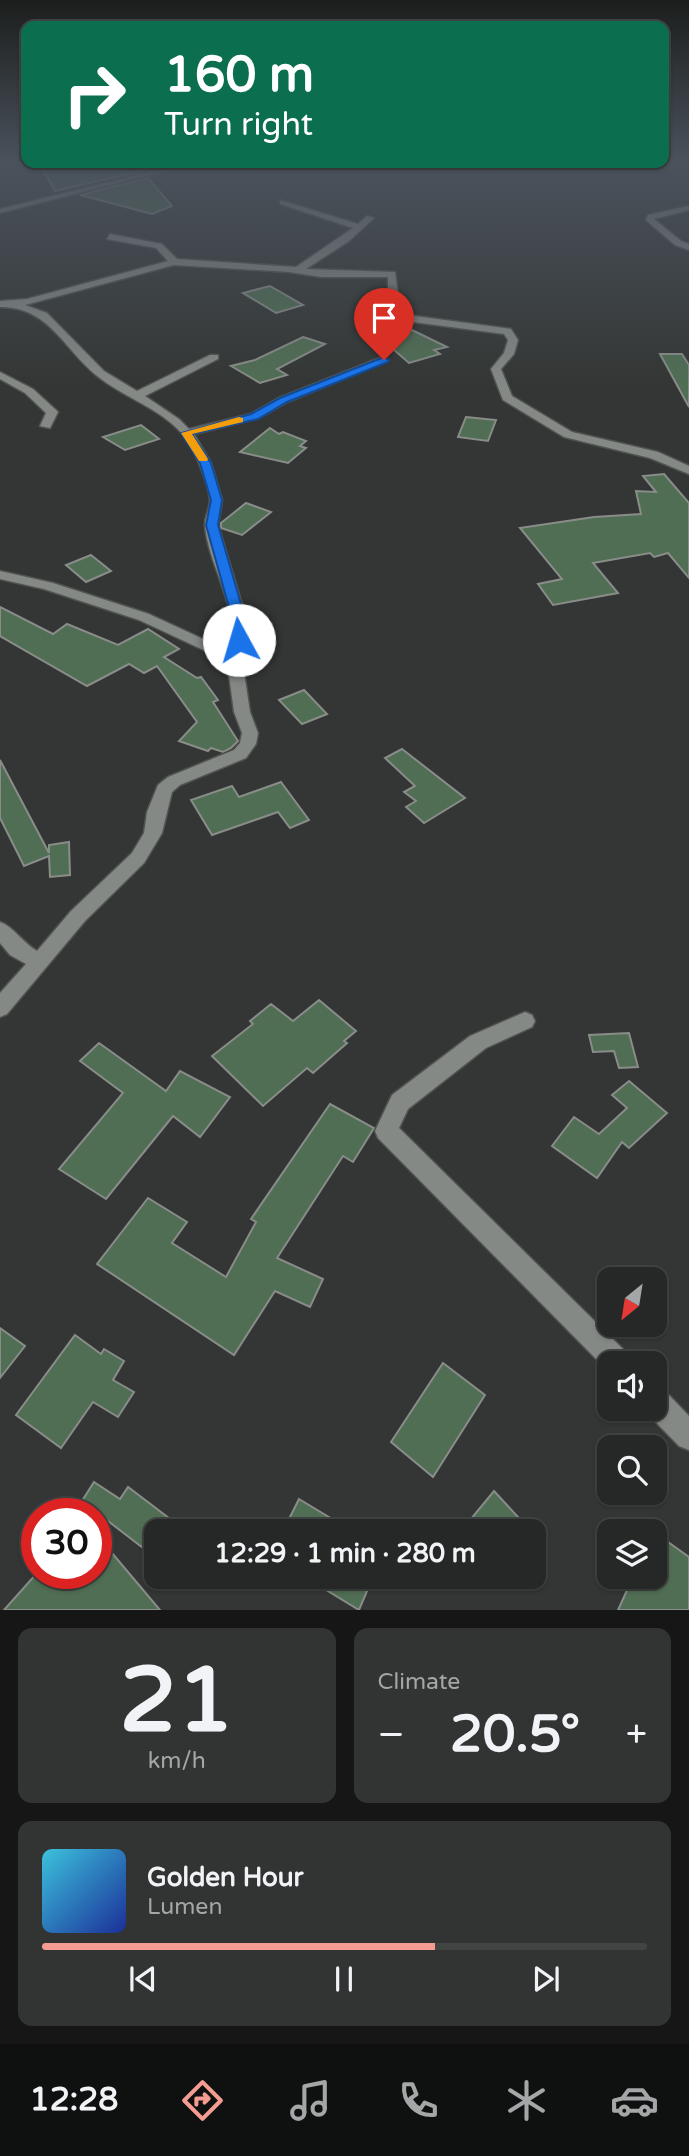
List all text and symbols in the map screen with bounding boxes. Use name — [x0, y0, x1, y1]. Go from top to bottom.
text: 160 m — [164, 46, 314, 105]
icon: right — [49, 49, 140, 140]
text: Turn right — [164, 106, 313, 144]
pin — [354, 288, 414, 360]
icon: arrive — [365, 299, 403, 337]
position arrow — [202, 603, 276, 677]
north arrow — [597, 1267, 667, 1337]
map controls — [597, 1267, 667, 1589]
button: sound — [597, 1351, 667, 1421]
button: search — [597, 1435, 667, 1505]
speed limit sign: 30 — [21, 1498, 112, 1589]
button: layers — [597, 1519, 667, 1589]
text: 12:29 · 1 min · 280 m — [214, 1538, 476, 1569]
text: 21 — [120, 1646, 234, 1756]
text: Climate — [378, 1668, 460, 1696]
text: 20.5° — [450, 1703, 580, 1766]
text: − — [378, 1712, 405, 1758]
text: + — [626, 1712, 647, 1758]
text: km/h — [148, 1747, 206, 1775]
text: Golden Hour — [147, 1862, 304, 1893]
text: Lumen — [147, 1893, 222, 1921]
icon: previous — [124, 1960, 162, 1998]
icon: pause — [325, 1960, 363, 1998]
icon: next — [527, 1960, 565, 1998]
icon: directions — [178, 2076, 227, 2125]
icon: music — [286, 2076, 335, 2125]
icon: phone — [394, 2076, 443, 2125]
icon: climate — [502, 2076, 551, 2125]
icon: car — [610, 2076, 659, 2125]
text: 12:28 — [30, 2081, 118, 2119]

